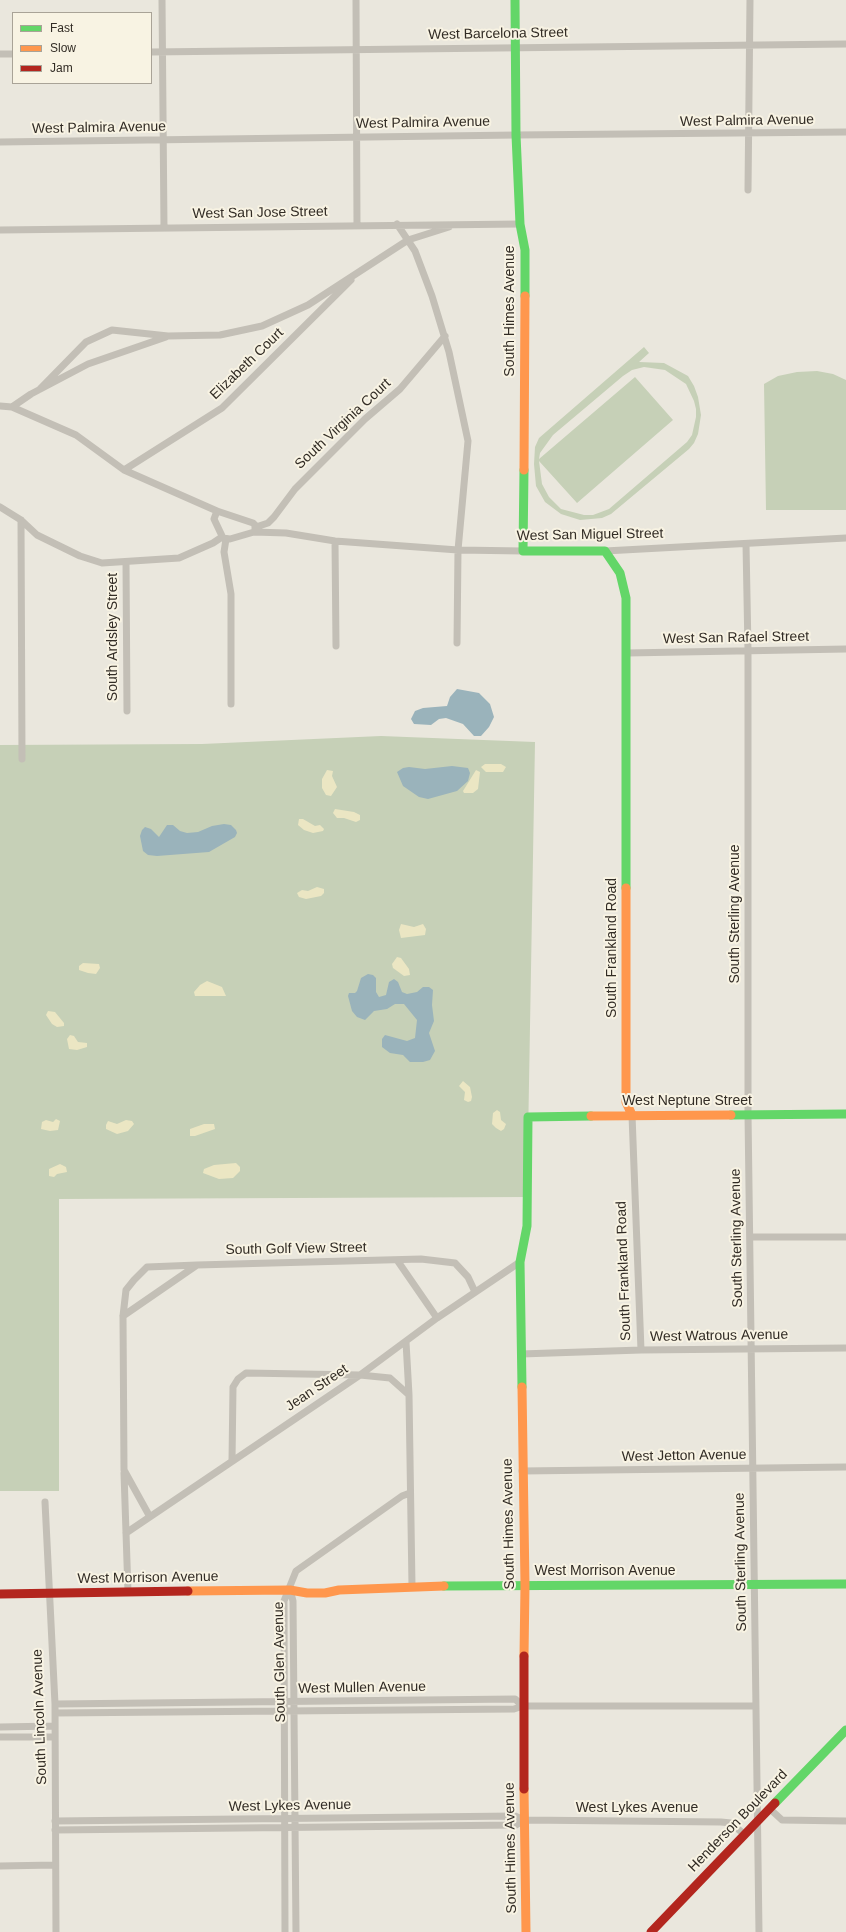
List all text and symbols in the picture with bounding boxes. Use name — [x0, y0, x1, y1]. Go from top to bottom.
legend — [12, 12, 152, 84]
text: Fast — [50, 21, 73, 35]
street label: West Barcelona Street — [428, 24, 568, 44]
text: Slow — [50, 41, 76, 55]
text: Jam — [50, 61, 73, 75]
street label: West Palmira Avenue — [680, 111, 814, 131]
street label: West Palmira Avenue — [356, 113, 490, 133]
street label: West Palmira Avenue — [32, 118, 166, 138]
street label: West San Jose Street — [192, 203, 328, 223]
street label: South Himes Avenue — [502, 245, 518, 377]
street label: Elizabeth Court — [207, 325, 287, 403]
street label: South Virginia Court — [292, 375, 394, 473]
street label: West San Miguel Street — [516, 525, 664, 545]
street label: South Ardsley Street — [105, 573, 121, 701]
street label: West San Rafael Street — [663, 628, 809, 648]
street label: South Sterling Avenue — [727, 844, 743, 984]
street label: South Frankland Road — [604, 878, 620, 1018]
street label: West Neptune Street — [622, 1093, 752, 1109]
street label: South Sterling Avenue — [727, 1168, 747, 1308]
street label: South Frankland Road — [613, 1201, 635, 1341]
street label: South Golf View Street — [225, 1239, 367, 1259]
street label: West Watrous Avenue — [650, 1326, 788, 1346]
street label: Jean Street — [283, 1361, 351, 1415]
street label: West Jetton Avenue — [621, 1447, 747, 1465]
street label: South Himes Avenue — [499, 1458, 519, 1590]
street label: South Sterling Avenue — [731, 1492, 751, 1632]
street label: West Morrison Avenue — [534, 1563, 676, 1579]
street label: West Morrison Avenue — [77, 1568, 219, 1588]
street label: South Glen Avenue — [271, 1601, 289, 1723]
street label: South Lincoln Avenue — [29, 1649, 51, 1785]
street label: West Mullen Avenue — [298, 1678, 426, 1698]
street label: Henderson Boulevard — [685, 1766, 791, 1876]
street label: South Himes Avenue — [501, 1782, 521, 1914]
street label: West Lykes Avenue — [229, 1797, 351, 1815]
street label: West Lykes Avenue — [576, 1800, 698, 1816]

